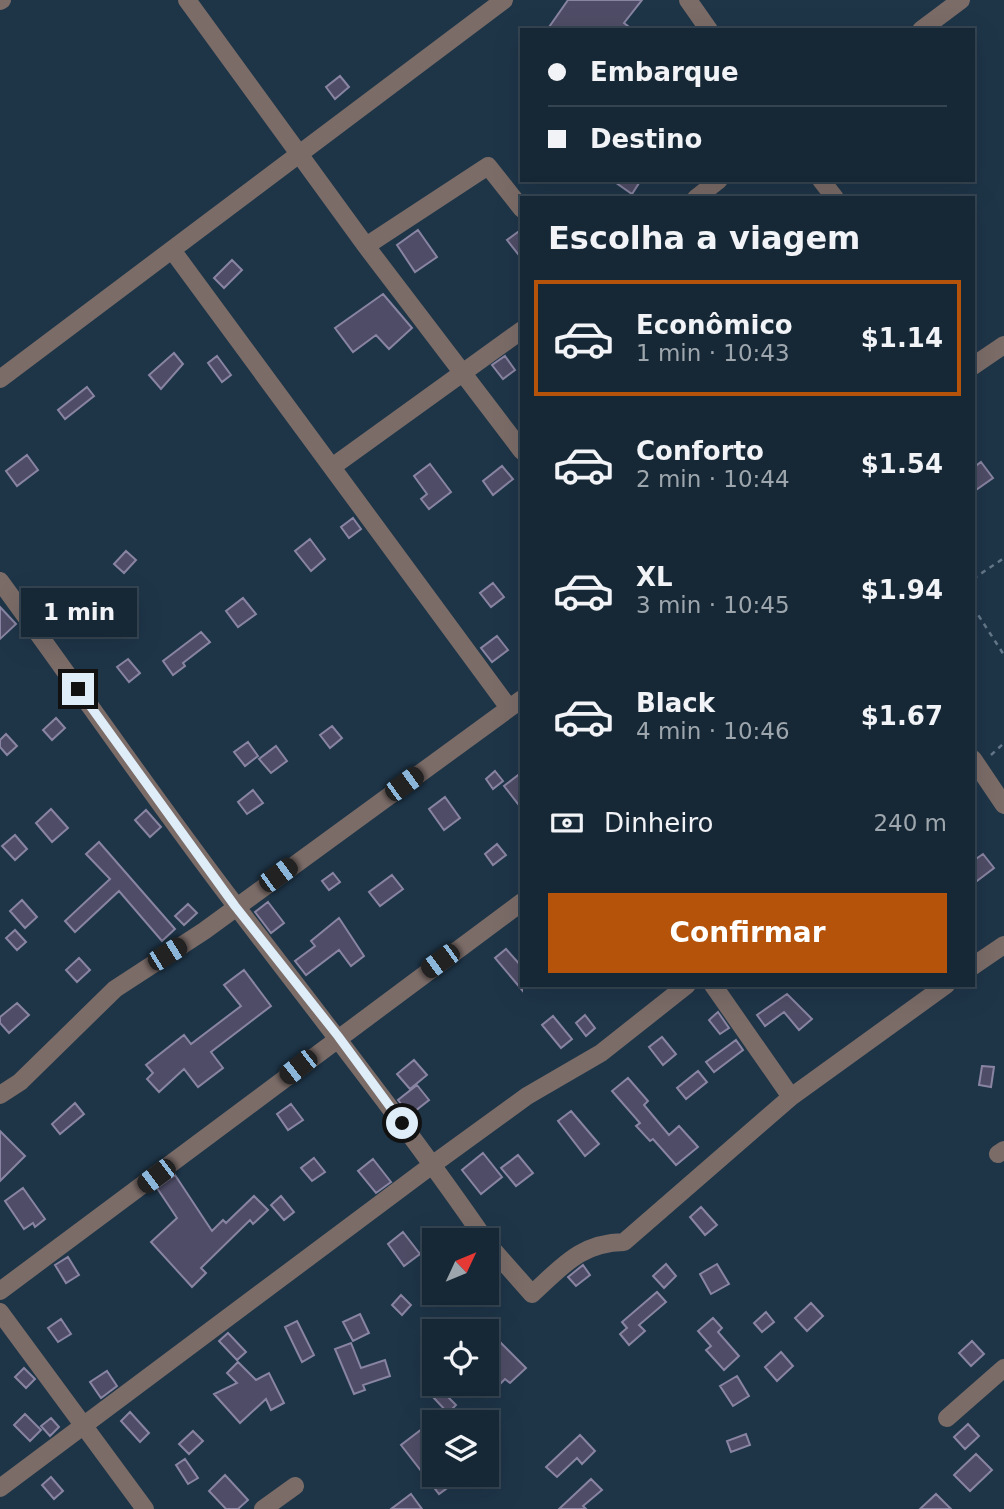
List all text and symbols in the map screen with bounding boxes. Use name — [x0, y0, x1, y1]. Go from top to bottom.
text: Embarque — [590, 57, 739, 87]
text: Destino — [590, 124, 702, 154]
text: Escolha a viagem — [548, 219, 860, 257]
icon: car — [552, 307, 615, 370]
text: Econômico — [636, 310, 793, 340]
text: $1.14 — [861, 323, 943, 353]
text: 1 min · 10:43 — [636, 340, 790, 366]
icon: car — [552, 433, 615, 496]
text: Conforto — [636, 436, 764, 466]
text: $1.54 — [861, 449, 943, 479]
text: 2 min · 10:44 — [636, 466, 790, 492]
icon: car — [552, 559, 615, 622]
text: XL — [636, 562, 673, 592]
text: $1.94 — [861, 575, 943, 605]
callout: 1 min — [20, 588, 136, 636]
text: 3 min · 10:45 — [636, 592, 790, 618]
text: 1 min — [43, 599, 115, 625]
route end — [62, 673, 94, 705]
icon: car — [552, 685, 615, 748]
text: Black — [636, 688, 715, 718]
text: $1.67 — [861, 701, 943, 731]
text: 4 min · 10:46 — [636, 718, 790, 744]
car — [381, 763, 428, 805]
icon: cash — [548, 804, 586, 842]
text: Dinheiro — [604, 808, 713, 838]
text: 240 m — [873, 810, 947, 836]
car — [255, 854, 302, 896]
button: Confirmar — [548, 893, 947, 973]
car — [144, 934, 191, 974]
car — [417, 940, 464, 982]
car — [275, 1046, 322, 1088]
route start — [386, 1107, 418, 1139]
car — [133, 1155, 180, 1197]
north arrow — [422, 1228, 499, 1306]
map controls — [422, 1228, 499, 1487]
button: locate — [422, 1319, 499, 1396]
button: layers — [422, 1410, 499, 1487]

